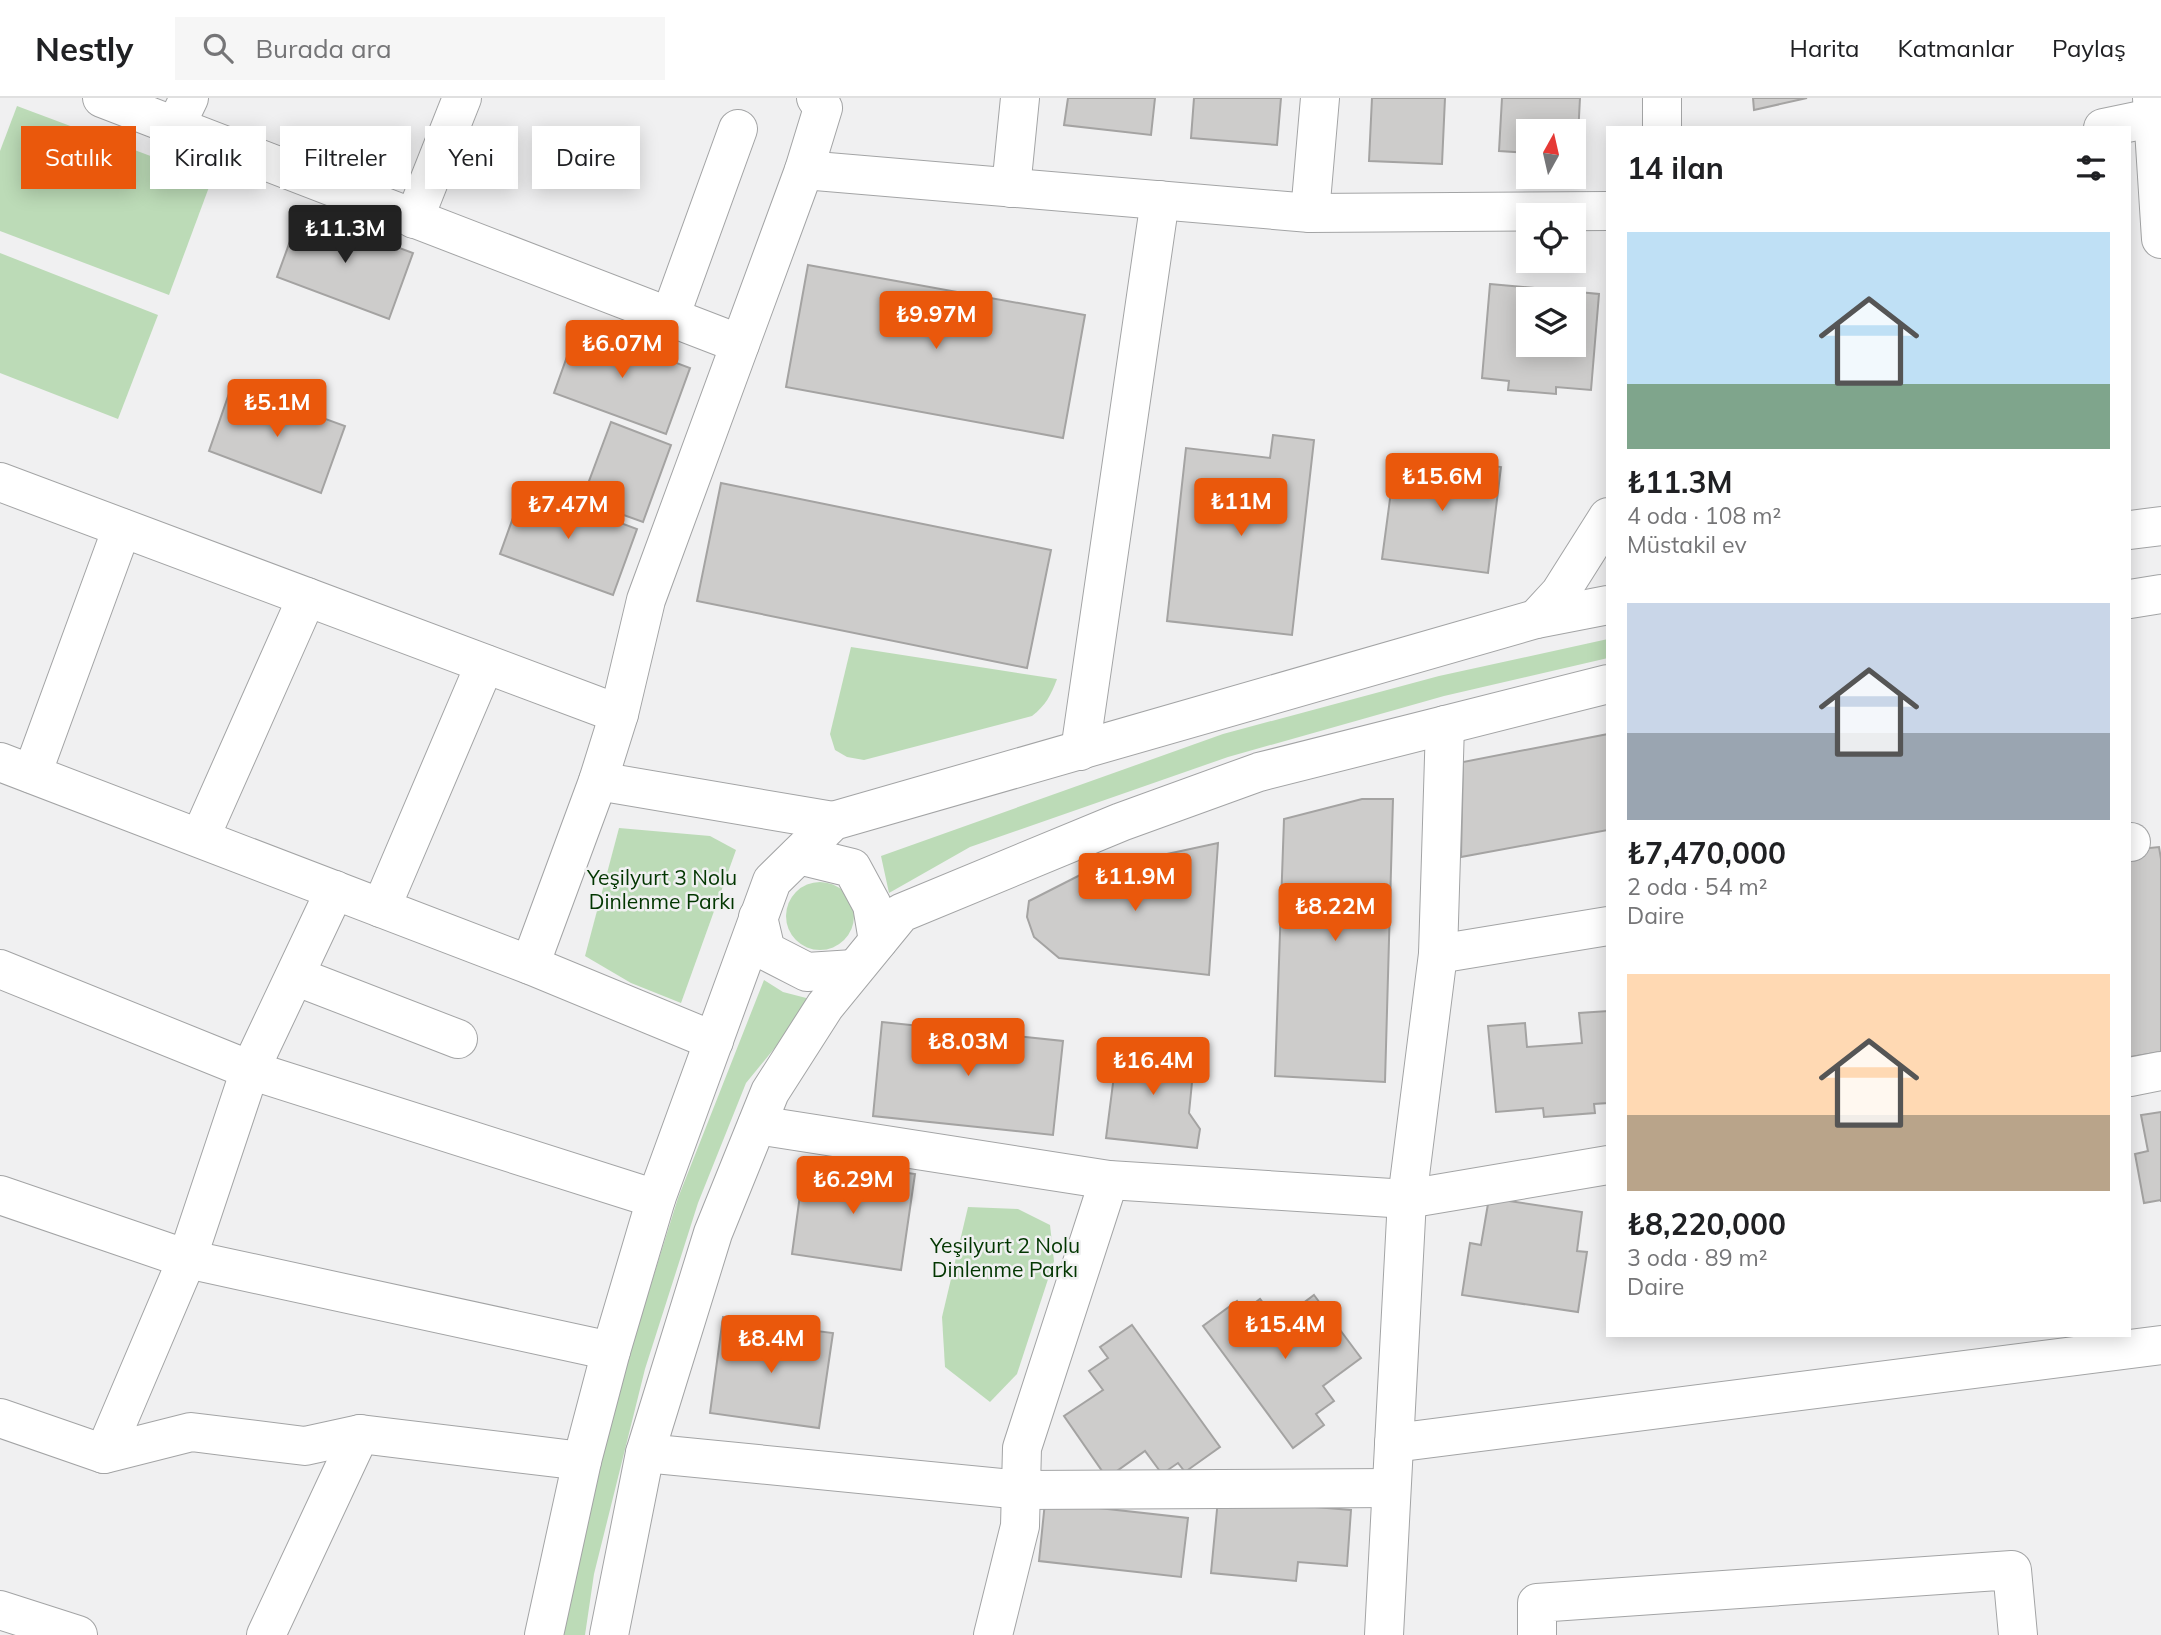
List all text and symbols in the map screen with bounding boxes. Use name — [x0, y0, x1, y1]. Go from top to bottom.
search box — [175, 17, 665, 80]
text: Nestly — [35, 28, 133, 69]
icon: search — [199, 29, 237, 67]
text: Burada ara — [255, 32, 392, 65]
text: Harita — [1790, 33, 1860, 63]
text: Katmanlar — [1898, 33, 2014, 63]
text: Paylaş — [2052, 33, 2126, 63]
north arrow — [1516, 119, 1586, 189]
map controls — [1516, 119, 1586, 357]
chip: Satılık — [21, 126, 136, 189]
chip: Kiralık — [150, 126, 266, 189]
chip: Filtreler — [280, 126, 411, 189]
chip: Yeni — [425, 126, 518, 189]
chip: Daire — [532, 126, 640, 189]
text: 14 ilan — [1627, 149, 1724, 187]
icon: filters — [2072, 149, 2110, 187]
button: locate — [1516, 203, 1586, 273]
pin: ₺11.3M — [288, 206, 402, 265]
text: ₺11.3M — [305, 213, 385, 242]
icon: home — [1806, 278, 1932, 404]
button: layers — [1516, 287, 1586, 357]
pin: ₺9.97M — [879, 292, 993, 351]
text: ₺9.97M — [896, 299, 976, 328]
pin: ₺6.07M — [565, 320, 679, 380]
text: ₺6.07M — [582, 328, 662, 357]
pin: ₺5.1M — [228, 380, 326, 439]
text: ₺5.1M — [243, 387, 311, 416]
pin: ₺15.6M — [1385, 454, 1499, 513]
text: ₺15.6M — [1402, 461, 1482, 490]
text: ₺11.3M — [1627, 463, 1733, 501]
pin: ₺11M — [1200, 478, 1282, 538]
pin: ₺7.47M — [511, 482, 625, 541]
text: ₺11M — [1210, 486, 1272, 515]
text: ₺7.47M — [528, 489, 608, 518]
text: 4 oda · 108 m² — [1627, 501, 1781, 530]
text: Müstakil ev — [1627, 530, 1747, 559]
icon: home — [1806, 649, 1932, 775]
text: ₺7,470,000 — [1627, 834, 1786, 872]
pin: ₺11.9M — [1078, 854, 1192, 913]
text: ₺11.9M — [1095, 861, 1175, 890]
park label: Yeşilyurt 3 Nolu Dinlenme Parkı — [586, 864, 737, 914]
text: 2 oda · 54 m² — [1627, 872, 1767, 901]
pin: ₺8.22M — [1278, 884, 1392, 943]
text: ₺8.22M — [1295, 891, 1375, 920]
text: Daire — [1627, 901, 1684, 930]
pin: ₺8.03M — [911, 1018, 1025, 1078]
icon: home — [1806, 1020, 1932, 1146]
text: ₺8.03M — [928, 1026, 1008, 1055]
pin: ₺16.4M — [1096, 1038, 1210, 1097]
text: ₺16.4M — [1113, 1045, 1193, 1074]
pin: ₺6.29M — [796, 1156, 910, 1216]
text: ₺6.29M — [813, 1164, 893, 1193]
text: ₺8,220,000 — [1627, 1205, 1786, 1243]
park label: Yeşilyurt 2 Nolu Dinlenme Parkı — [929, 1232, 1080, 1282]
text: 3 oda · 89 m² — [1627, 1243, 1767, 1272]
text: Daire — [1627, 1272, 1684, 1301]
pin: ₺15.4M — [1228, 1302, 1342, 1361]
text: ₺15.4M — [1245, 1309, 1325, 1338]
pin: ₺8.4M — [722, 1316, 820, 1375]
text: ₺8.4M — [737, 1323, 805, 1352]

